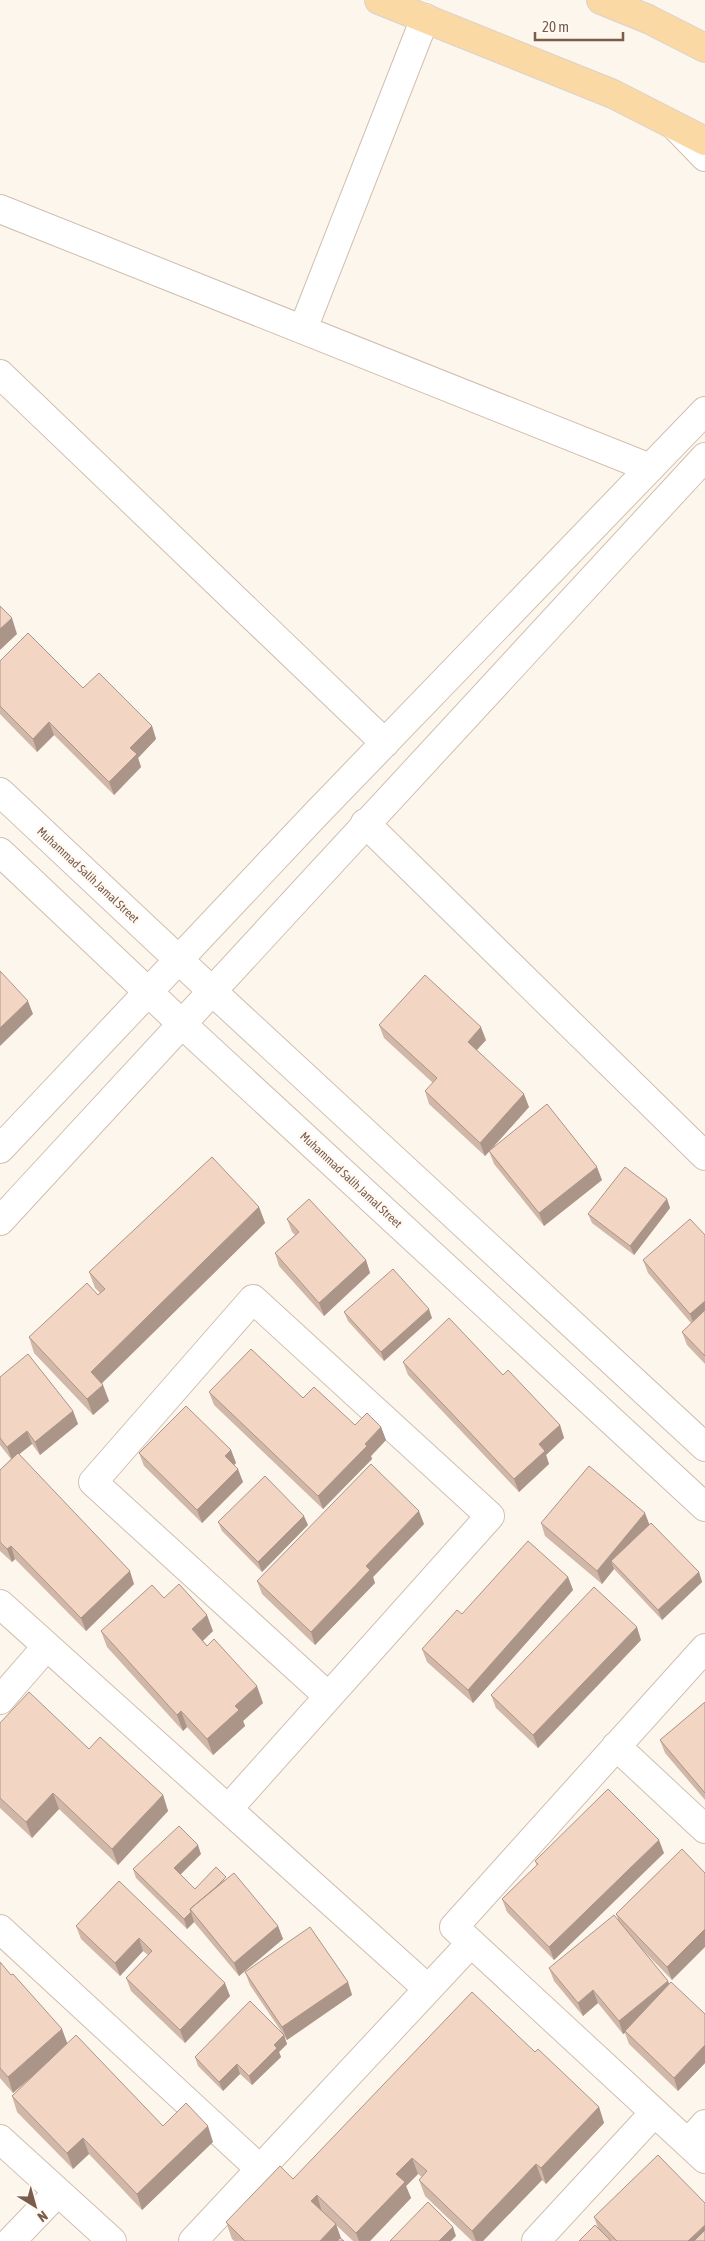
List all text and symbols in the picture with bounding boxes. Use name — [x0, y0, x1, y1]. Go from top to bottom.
scale bar — [535, 10, 622, 42]
text: 20 m — [542, 18, 569, 35]
street label: Muhammad Salih Jamal Street — [34, 824, 142, 926]
street label: Muhammad Salih Jamal Street — [297, 1129, 405, 1231]
north arrow — [10, 2181, 60, 2231]
text: N — [35, 2208, 51, 2225]

